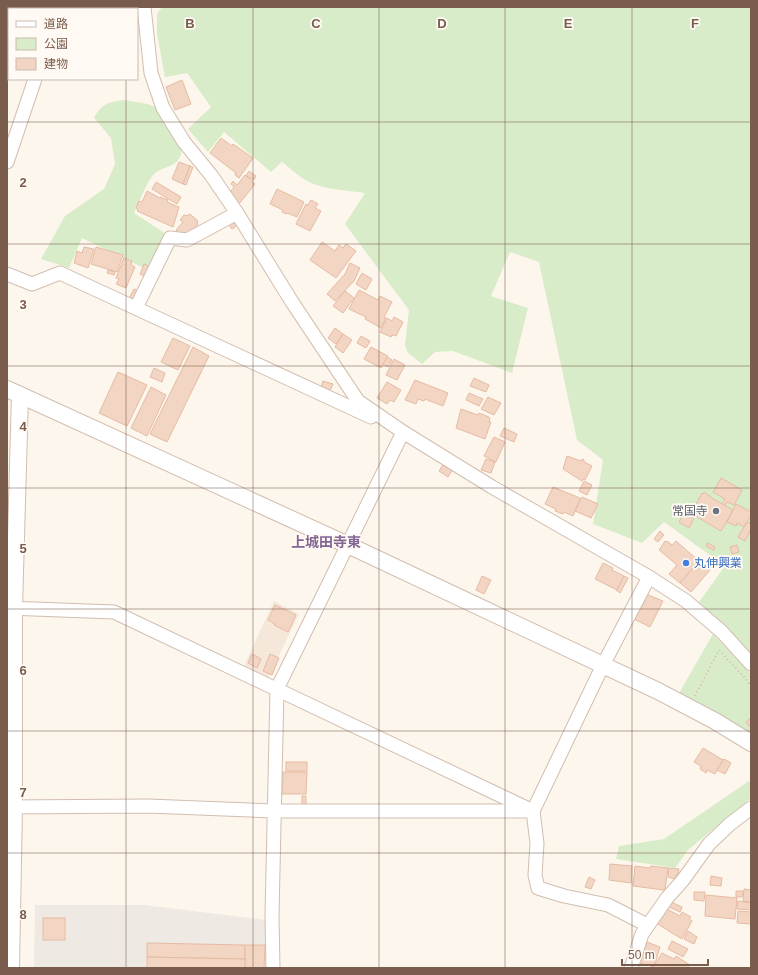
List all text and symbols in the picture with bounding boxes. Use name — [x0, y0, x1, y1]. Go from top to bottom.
legend — [8, 8, 138, 80]
text: B — [185, 16, 195, 31]
text: C — [311, 16, 321, 31]
text: D — [437, 16, 447, 31]
text: E — [564, 16, 573, 31]
text: F — [691, 16, 699, 31]
text: 道路 — [44, 17, 68, 31]
text: 公園 — [44, 37, 68, 51]
text: 建物 — [44, 57, 68, 71]
text: 2 — [19, 175, 27, 190]
text: 3 — [19, 297, 27, 312]
text: 4 — [19, 419, 27, 434]
place label: 常国寺 — [672, 504, 708, 518]
marker: 常国寺 — [711, 506, 721, 516]
district label: 上城田寺東 — [291, 534, 361, 550]
text: 5 — [19, 541, 27, 556]
place label: 丸伸興業 — [694, 556, 742, 570]
marker: 丸伸興業 — [681, 558, 691, 568]
text: 6 — [19, 663, 27, 678]
text: 7 — [19, 785, 27, 800]
text: 8 — [19, 907, 27, 922]
scale bar — [622, 941, 708, 967]
text: 50 m — [628, 948, 655, 962]

